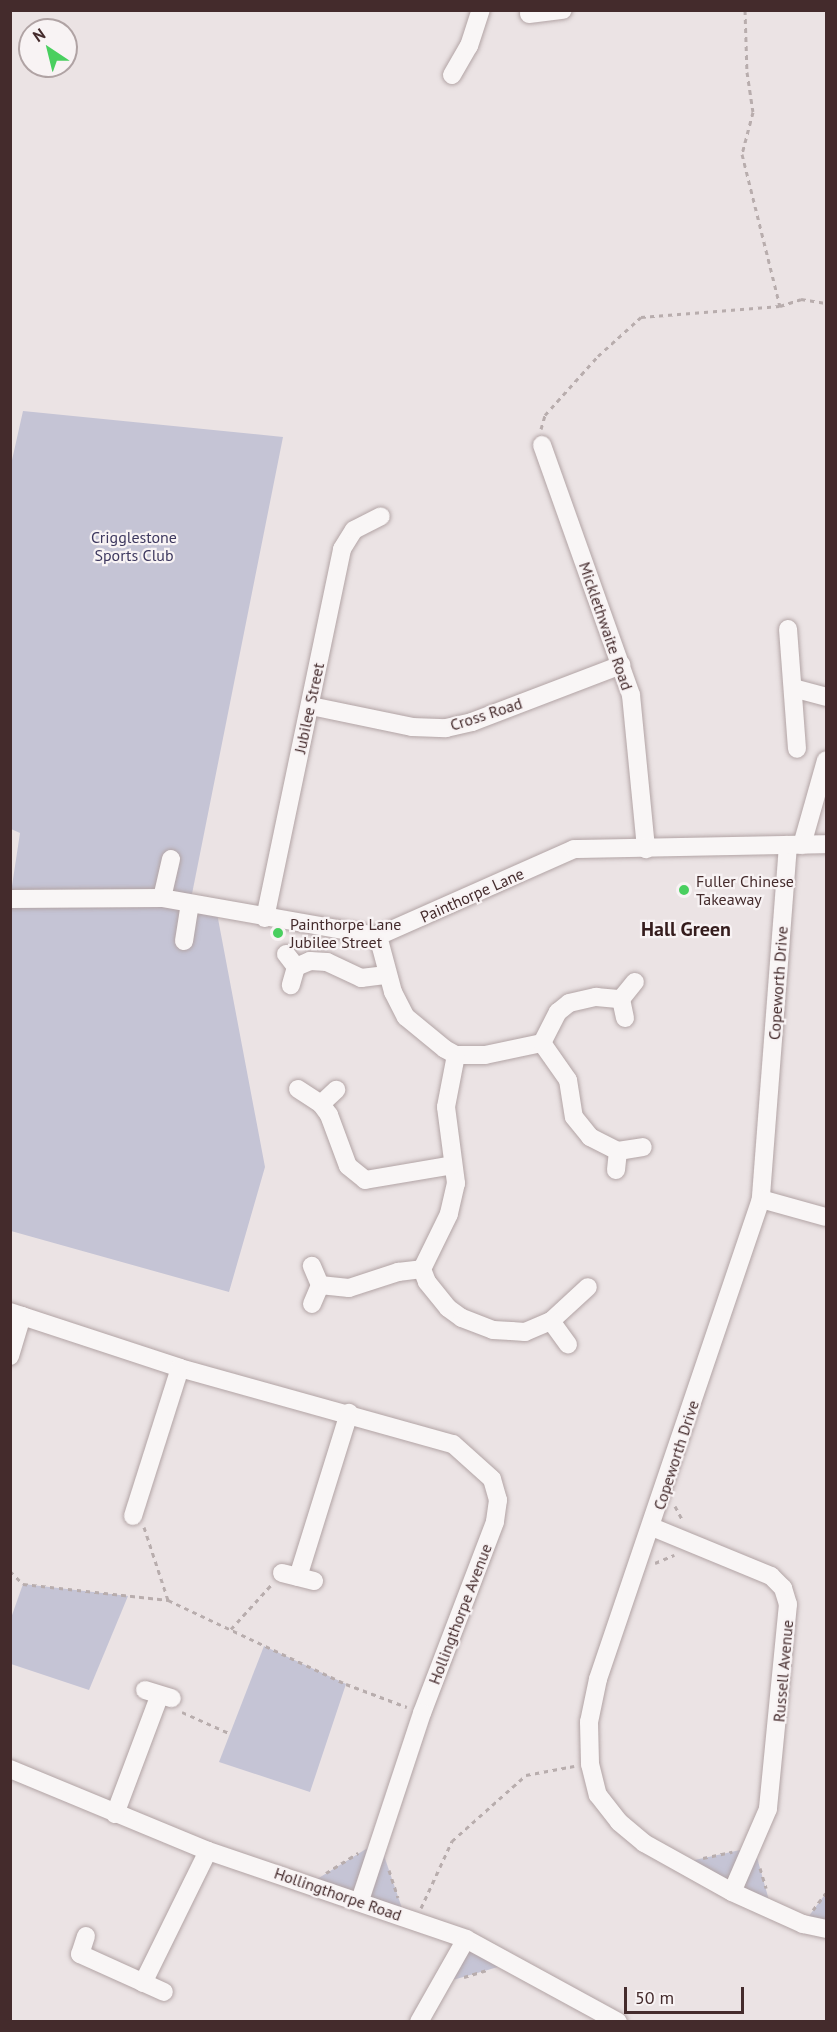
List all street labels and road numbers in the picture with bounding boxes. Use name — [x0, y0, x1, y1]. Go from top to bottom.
street label: Micklethwaite Road — [575, 559, 637, 693]
street label: Jubilee Street — [290, 661, 328, 755]
street label: Cross Road — [448, 693, 524, 735]
street label: Painthorpe Lane — [417, 864, 527, 926]
street label: Copeworth Drive — [764, 925, 792, 1041]
street label: Copeworth Drive — [649, 1398, 703, 1512]
street label: Hollingthorpe Avenue — [424, 1541, 496, 1687]
street label: Russell Avenue — [769, 1619, 797, 1723]
street label: Hollingthorpe Road — [272, 1863, 404, 1925]

